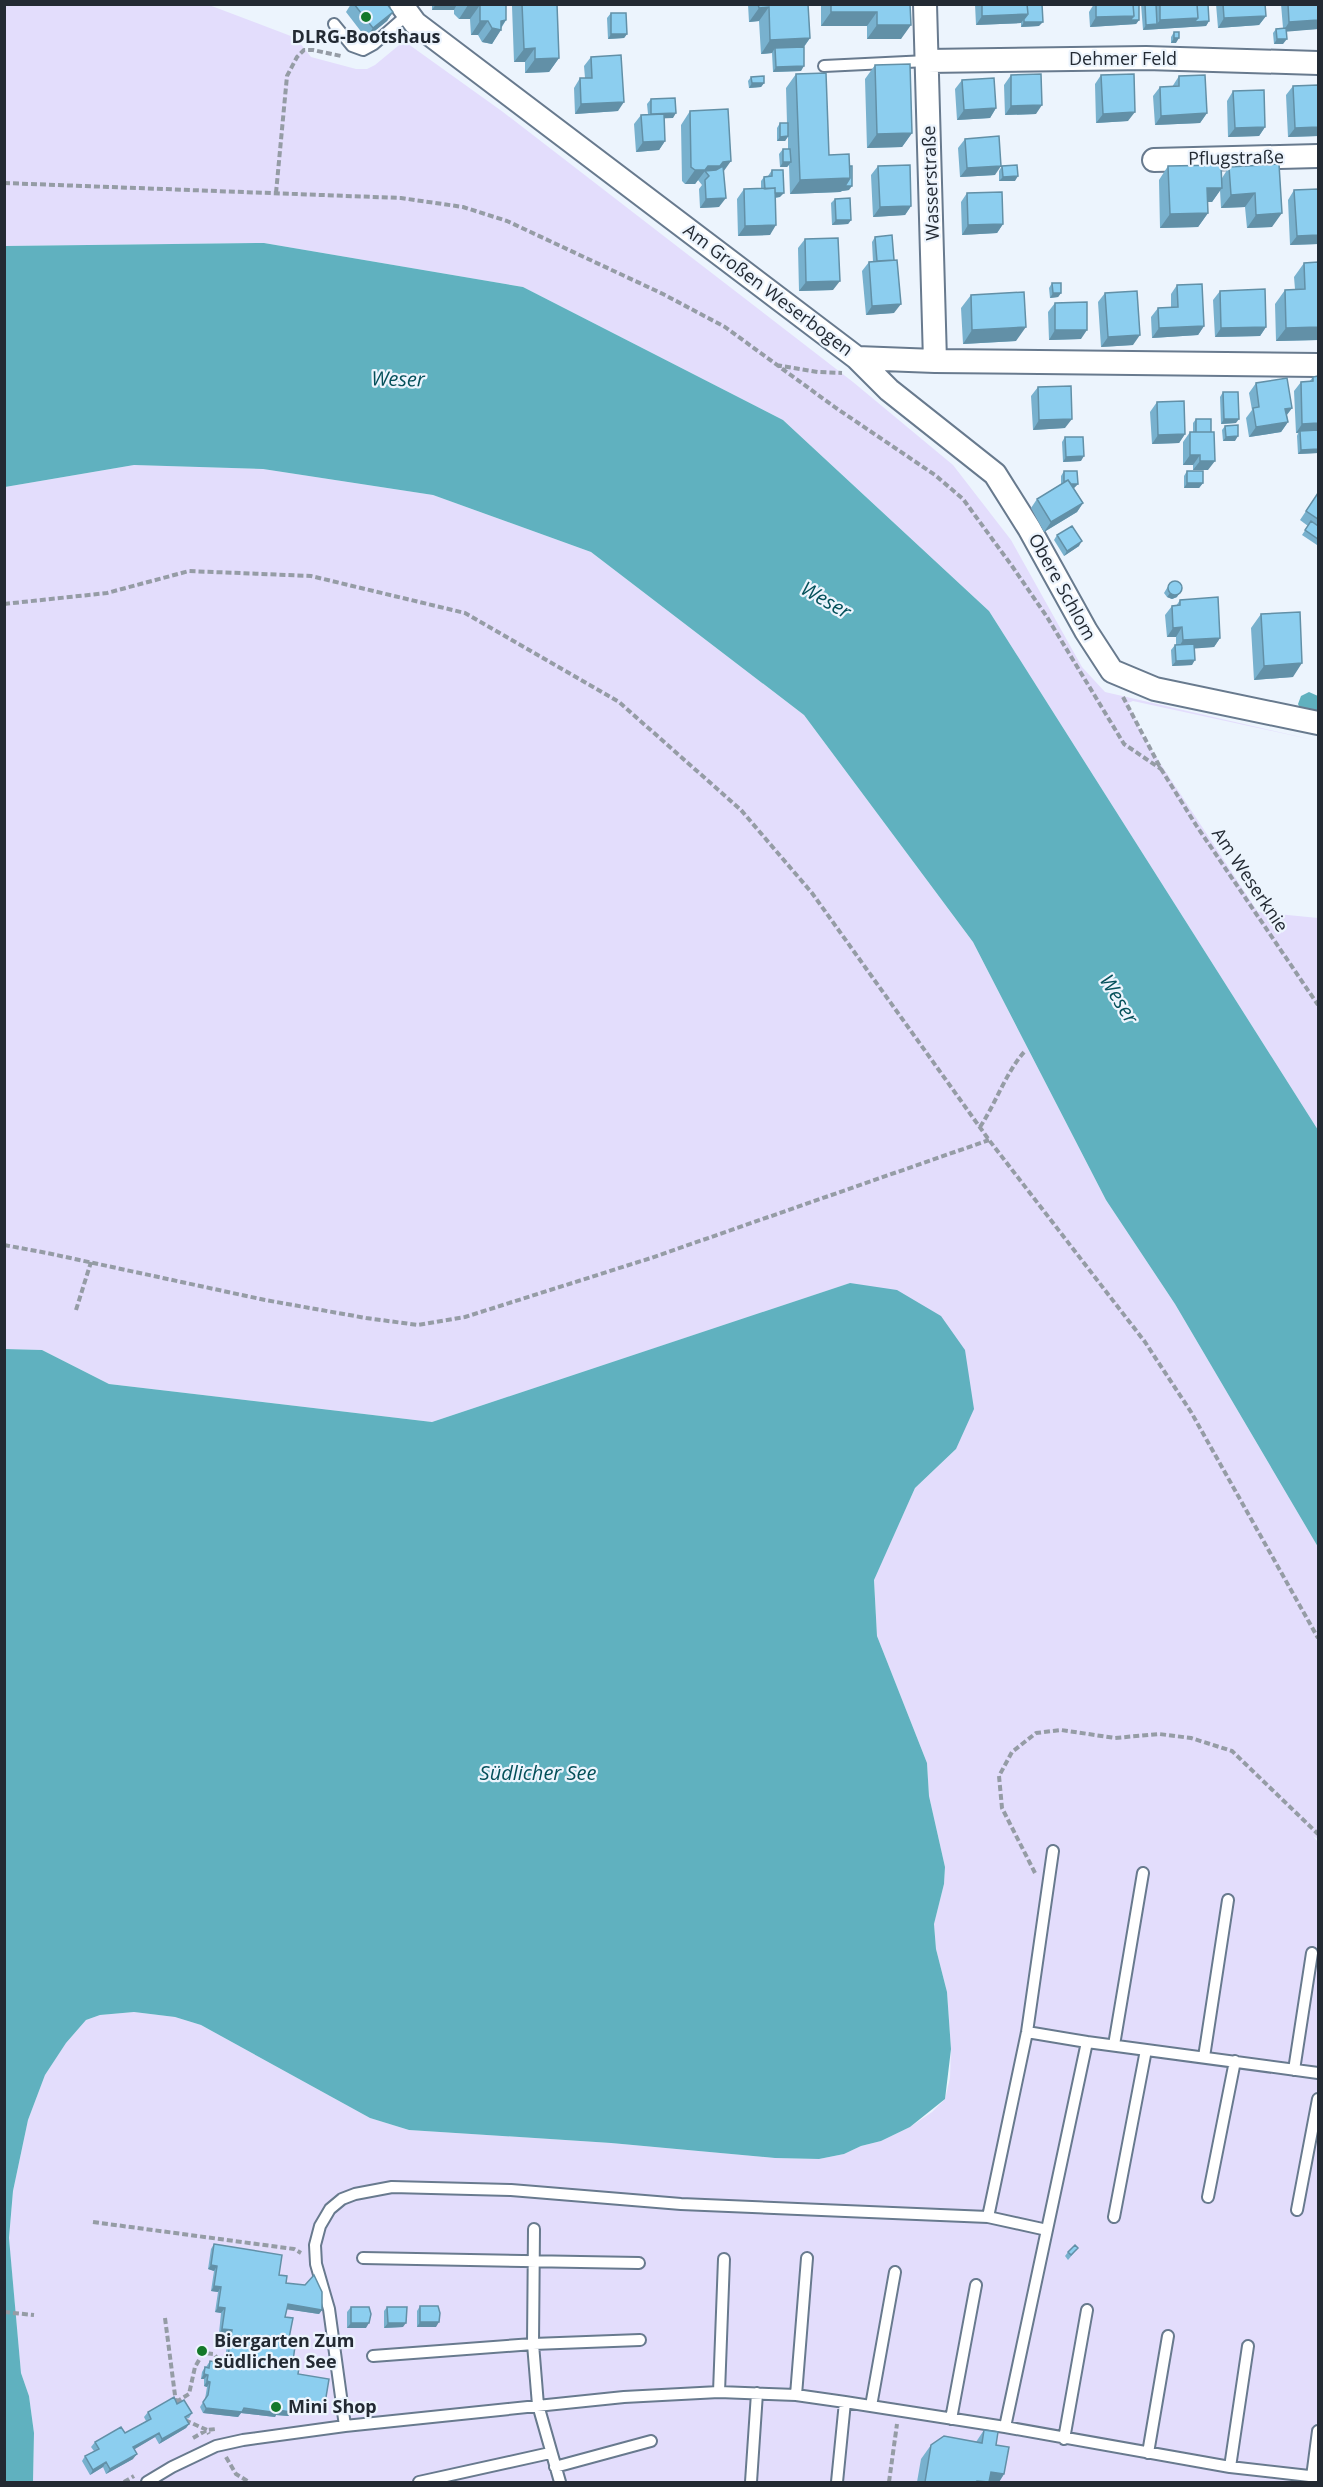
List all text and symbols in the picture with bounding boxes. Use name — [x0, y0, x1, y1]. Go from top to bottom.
marker: DLRG-Bootshaus — [359, 10, 373, 24]
place label: DLRG-Bootshaus — [292, 24, 440, 48]
street label: Dehmer Feld — [1069, 46, 1177, 70]
street label: Wasserstraße — [916, 125, 944, 241]
street label: Pflugstraße — [1188, 144, 1284, 170]
street label: Am Großen Weserbogen — [679, 217, 858, 361]
water label: Weser — [371, 365, 426, 392]
street label: Obere Schlom — [1024, 529, 1102, 644]
water label: Weser — [796, 575, 857, 625]
street label: Am Weserknie — [1207, 823, 1295, 936]
water label: Weser — [1094, 969, 1146, 1030]
water label: Südlicher See — [480, 1759, 596, 1786]
place label: Biergarten Zum südlichen See — [214, 2328, 355, 2373]
marker: Biergarten Zum südlichen See — [195, 2344, 209, 2358]
place label: Mini Shop — [288, 2394, 377, 2418]
marker: Mini Shop — [269, 2400, 283, 2414]

